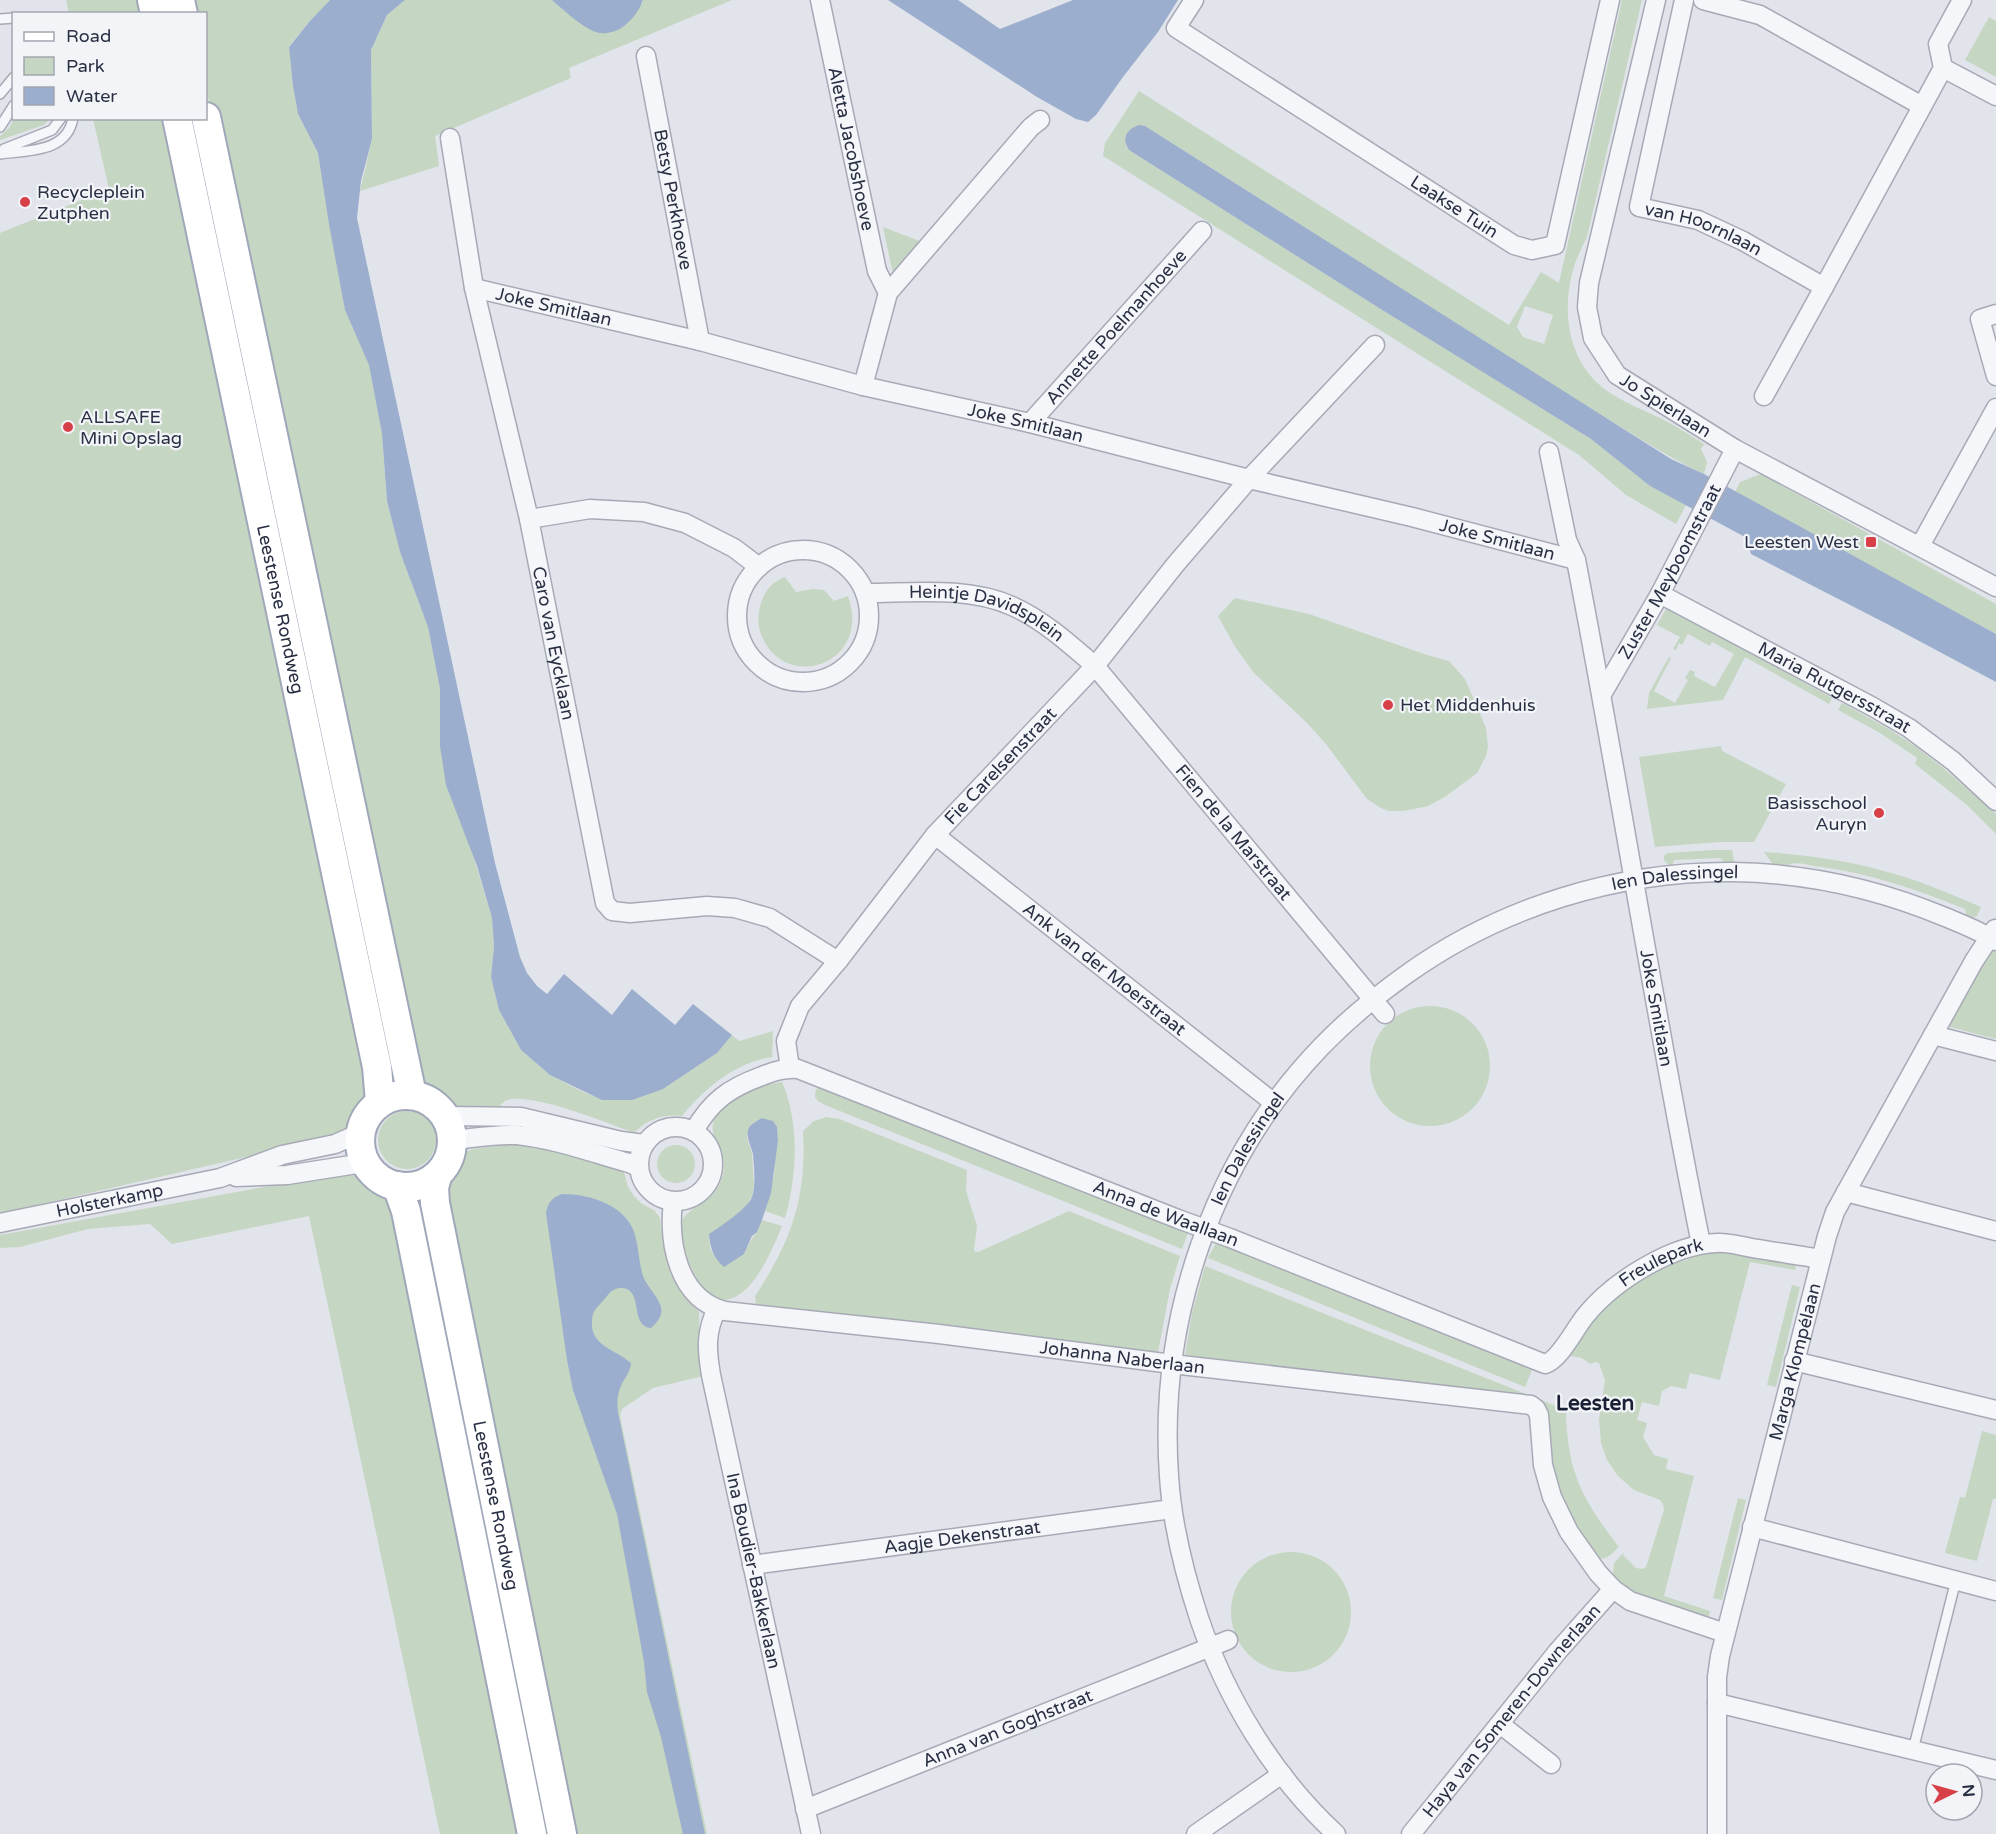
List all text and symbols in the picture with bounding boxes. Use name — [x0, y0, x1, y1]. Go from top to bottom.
legend — [12, 12, 207, 120]
text: Road — [66, 25, 111, 47]
text: Park — [66, 55, 105, 77]
street label: Aletta Jacobshoeve — [823, 65, 879, 233]
text: Water — [66, 85, 117, 107]
street label: Betsy Perkhoeve — [649, 127, 697, 272]
street label: Laakse Tuin — [1406, 170, 1502, 243]
place label: Recycleplein Zutphen — [37, 181, 145, 224]
marker: Recycleplein Zutphen — [18, 195, 32, 209]
street label: van Hoornlaan — [1643, 198, 1766, 260]
street label: Annette Poelmanhoeve — [1041, 245, 1191, 409]
street label: Joke Smitlaan — [494, 282, 614, 331]
street label: Jo Spierlaan — [1616, 369, 1715, 442]
street label: Joke Smitlaan — [966, 399, 1086, 447]
place label: ALLSAFE Mini Opslag — [80, 406, 182, 449]
marker: ALLSAFE Mini Opslag — [61, 420, 75, 434]
street label: Zuster Meyboomstraat — [1614, 480, 1726, 663]
street label: Joke Smitlaan — [1437, 514, 1557, 565]
street label: Leestense Rondweg — [252, 522, 309, 696]
place label: Leesten West — [1744, 531, 1859, 553]
marker: Leesten West — [1864, 535, 1878, 549]
street label: Caro van Eycklaan — [528, 565, 580, 722]
street label: Heintje Davidsplein — [909, 581, 1069, 646]
street label: Maria Rutgersstraat — [1754, 637, 1915, 738]
place label: Het Middenhuis — [1400, 694, 1536, 716]
marker: Het Middenhuis — [1381, 698, 1395, 712]
street label: Fie Carelsenstraat — [940, 703, 1061, 829]
street label: Fien de la Marstraat — [1171, 760, 1297, 905]
place label: Basisschool Auryn — [1767, 792, 1867, 835]
marker: Basisschool Auryn — [1872, 806, 1886, 820]
street label: Ien Dalessingel — [1609, 861, 1739, 895]
street label: Ank van der Moerstraat — [1019, 898, 1190, 1040]
street label: Joke Smitlaan — [1635, 948, 1678, 1068]
street label: Ien Dalessingel — [1206, 1088, 1289, 1209]
street label: Anna de Waallaan — [1090, 1176, 1242, 1251]
street label: Holsterkamp — [54, 1179, 165, 1222]
street label: Freulepark — [1614, 1234, 1705, 1292]
street label: Marga Klompélaan — [1764, 1281, 1826, 1443]
street label: Johanna Naberlaan — [1039, 1336, 1206, 1379]
district label: Leesten — [1556, 1391, 1634, 1416]
street label: Leestense Rondweg — [468, 1419, 524, 1592]
street label: Ina Boudier-Bakkerlaan — [722, 1471, 786, 1671]
street label: Aagje Dekenstraat — [882, 1516, 1042, 1558]
street label: Haya van Someren-Downerlaan — [1418, 1600, 1605, 1822]
street label: Anna van Goghstraat — [919, 1684, 1096, 1772]
north arrow — [1924, 1762, 1984, 1822]
text: N — [1957, 1784, 1978, 1798]

